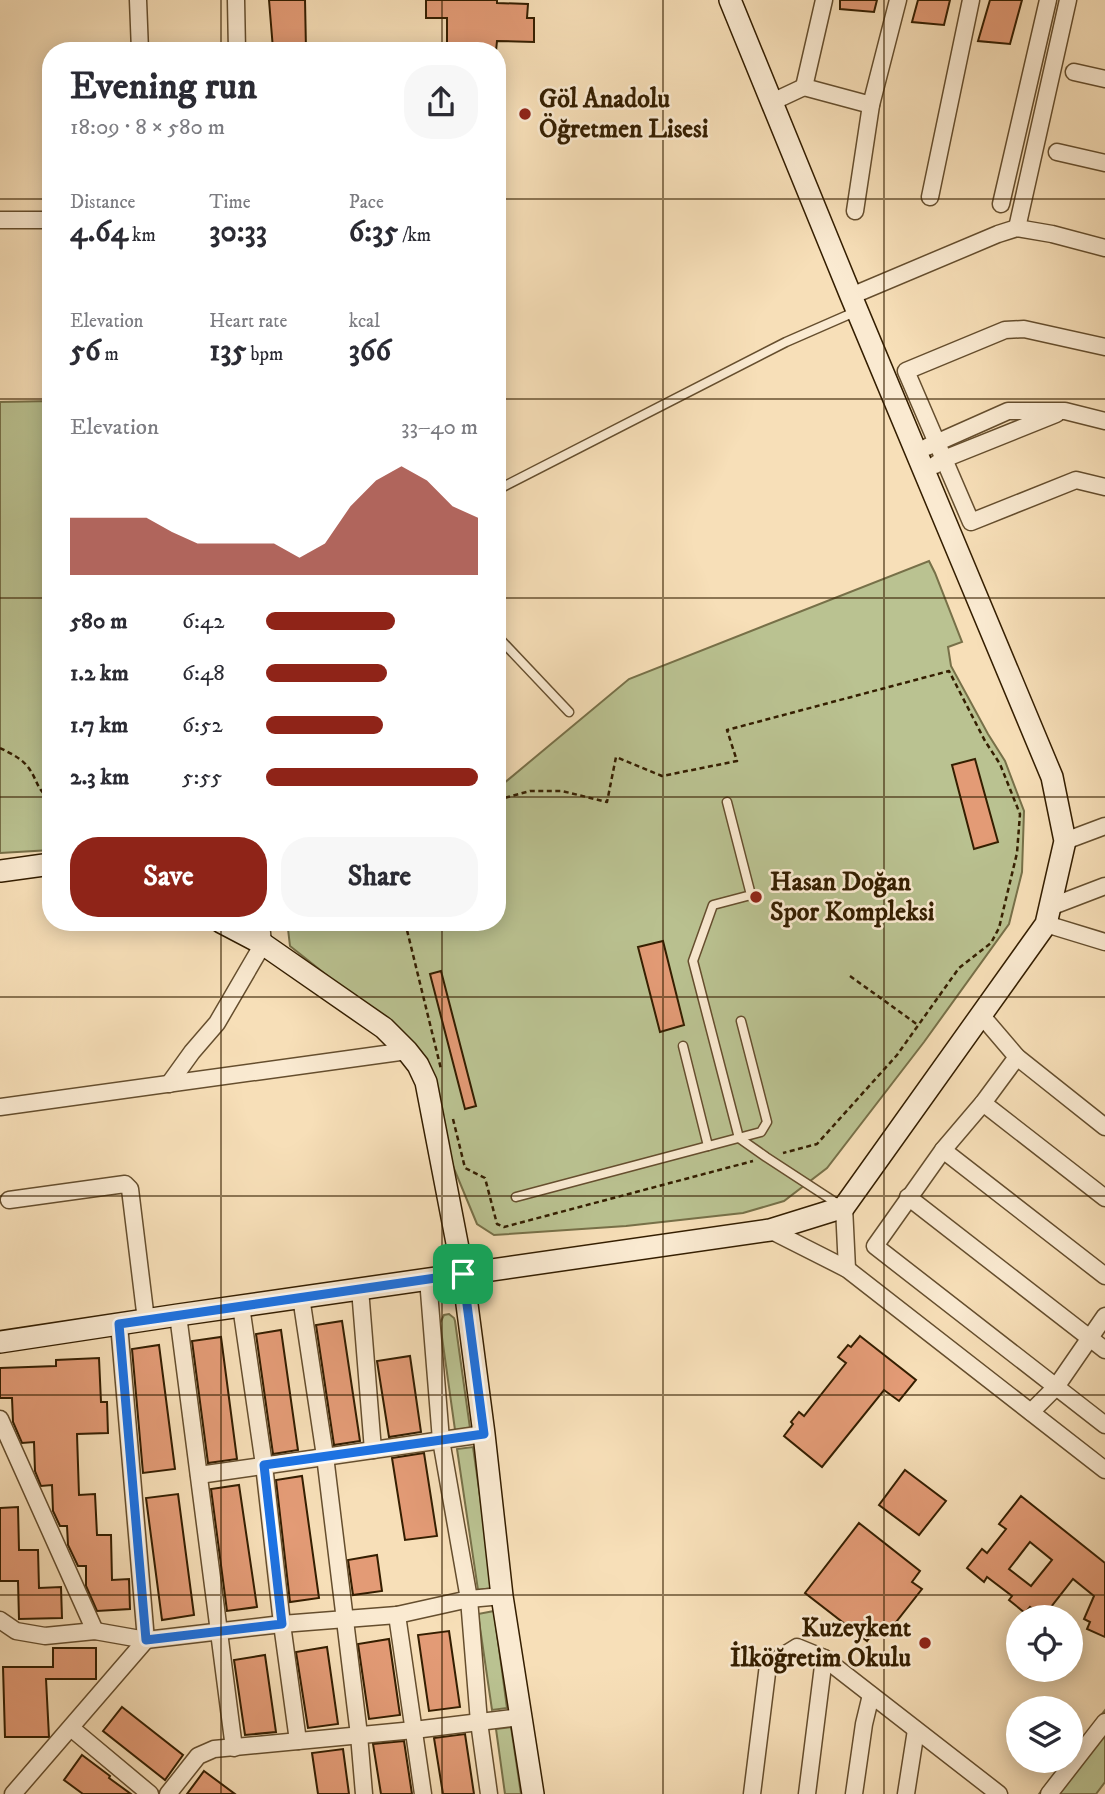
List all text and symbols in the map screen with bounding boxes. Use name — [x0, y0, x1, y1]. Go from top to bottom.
text: Evening run — [70, 63, 257, 111]
button: share — [404, 65, 478, 139]
place label: Göl Anadolu Öğretmen Lisesi — [539, 83, 709, 146]
marker: Göl Anadolu Öğretmen Lisesi — [517, 106, 533, 122]
text: 18:09 · 8 × 580 m — [70, 113, 225, 142]
text: Distance — [70, 191, 135, 214]
text: Time — [209, 191, 251, 214]
text: Pace — [349, 191, 384, 214]
text: 4.64 — [70, 214, 128, 251]
text: 30:33 — [209, 214, 267, 251]
text: 6:35 — [349, 214, 398, 251]
text: km — [128, 224, 156, 247]
text: /km — [398, 224, 431, 247]
text: Elevation — [70, 310, 144, 333]
text: Heart rate — [209, 310, 287, 333]
text: kcal — [349, 310, 380, 333]
text: 56 — [70, 333, 101, 370]
text: 135 — [209, 333, 246, 370]
text: 366 — [349, 333, 391, 370]
text: m — [101, 343, 119, 366]
text: bpm — [246, 343, 283, 366]
text: Elevation — [70, 413, 159, 442]
text: 33–40 m — [401, 413, 478, 442]
text: 580 m — [70, 607, 127, 636]
text: 6:42 — [182, 607, 225, 636]
text: 1.2 km — [70, 659, 129, 688]
text: 6:48 — [182, 659, 225, 688]
text: 1.7 km — [70, 711, 128, 740]
text: 6:52 — [182, 711, 223, 740]
text: 2.3 km — [70, 763, 129, 792]
text: 5:55 — [182, 763, 222, 792]
button: Save — [70, 837, 267, 917]
button: Share — [281, 837, 478, 917]
place label: Hasan Doğan Spor Kompleksi — [770, 866, 935, 929]
marker: Hasan Doğan Spor Kompleksi — [748, 889, 764, 905]
pin — [433, 1244, 493, 1304]
icon: arrive — [444, 1255, 482, 1293]
map controls — [1006, 1605, 1083, 1773]
button: locate — [1006, 1605, 1083, 1682]
place label: Kuzeykent İlköğretim Okulu — [730, 1612, 912, 1675]
marker: Kuzeykent İlköğretim Okulu — [917, 1635, 933, 1651]
button: layers — [1006, 1696, 1083, 1773]

